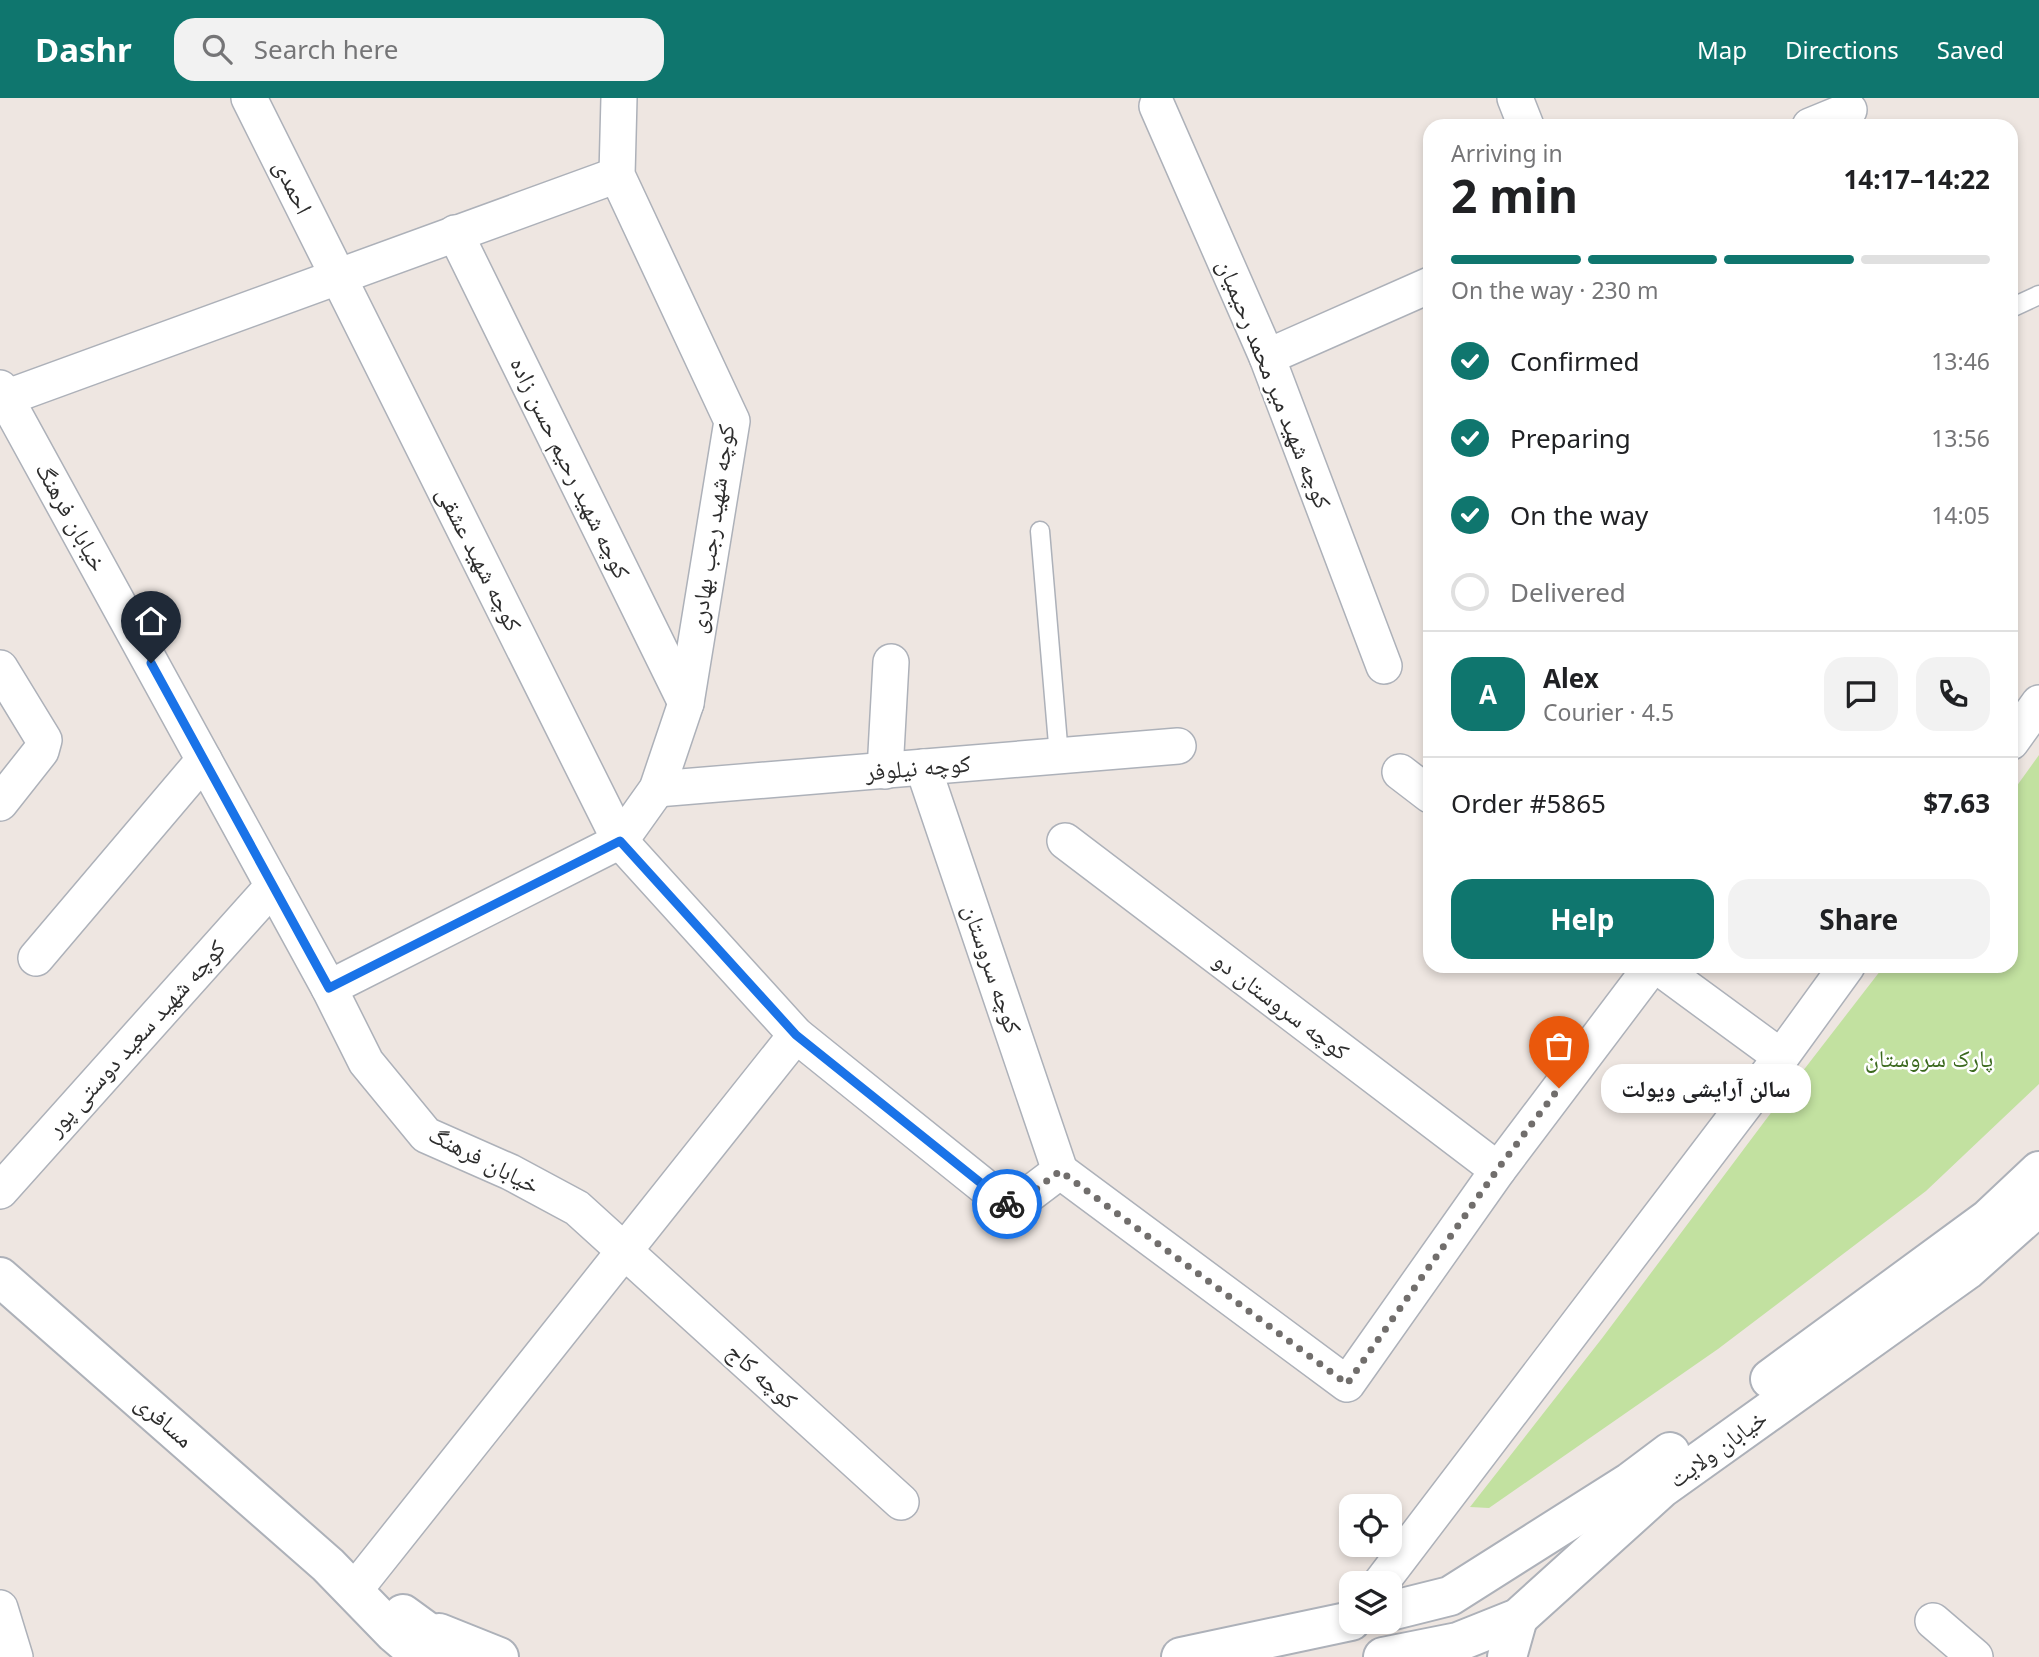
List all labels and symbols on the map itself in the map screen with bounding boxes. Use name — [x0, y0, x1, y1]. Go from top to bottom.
street label: احمدی — [267, 153, 322, 219]
street label: کوچه شهید میر محمد رحیمیان — [1210, 254, 1341, 513]
street label: کوچه شهید رحیم حسن زاده — [502, 351, 639, 584]
street label: کوچه شهید رجب بهادری — [679, 422, 742, 636]
street label: خیابان فرهنگ — [29, 456, 116, 577]
street label: کوچه شهید عشقی — [430, 480, 531, 636]
pin — [121, 591, 181, 663]
street label: کوچه نیلوفر — [863, 745, 972, 788]
street label: کوچه سروستان — [956, 899, 1031, 1038]
street label: کوچه شهید سعید دوستی پور — [37, 932, 232, 1143]
street label: کوچه سروستان دو — [1207, 943, 1357, 1067]
pin — [1529, 1016, 1589, 1088]
park label: پارک سروستان — [1865, 1041, 1993, 1074]
callout: سالن آرایشی ویولت — [1601, 1063, 1811, 1112]
street label: خیابان فرهنگ — [423, 1117, 546, 1201]
courier — [972, 1169, 1042, 1239]
street label: کوچه کاج — [720, 1334, 806, 1416]
street label: مسافری — [129, 1385, 201, 1454]
street label: خیابان ولایت — [1661, 1401, 1773, 1495]

